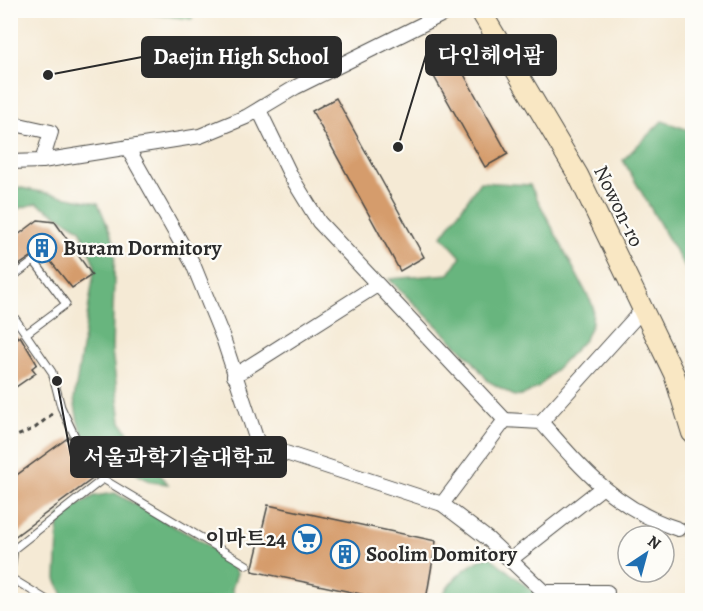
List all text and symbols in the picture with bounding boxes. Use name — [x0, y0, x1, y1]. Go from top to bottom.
callout: 다인헤어팜 — [426, 35, 556, 75]
callout: Daejin High School — [142, 37, 341, 77]
text: 다인헤어팜 — [438, 41, 545, 71]
text: Daejin High School — [153, 42, 329, 72]
street label: Nowon-ro — [587, 161, 651, 251]
building icon: Buram Dormitory — [26, 232, 58, 264]
place label: Buram Dormitory — [63, 234, 223, 262]
callout: 서울과학기술대학교 — [71, 437, 286, 477]
text: 서울과학기술대학교 — [83, 443, 275, 473]
supermarket icon: 이마트24 — [291, 523, 323, 555]
north arrow — [616, 524, 676, 584]
place label: 이마트24 — [205, 525, 286, 553]
text: N — [643, 530, 666, 555]
building icon: Soolim Domitory — [329, 538, 361, 570]
place label: Soolim Domitory — [366, 540, 518, 568]

